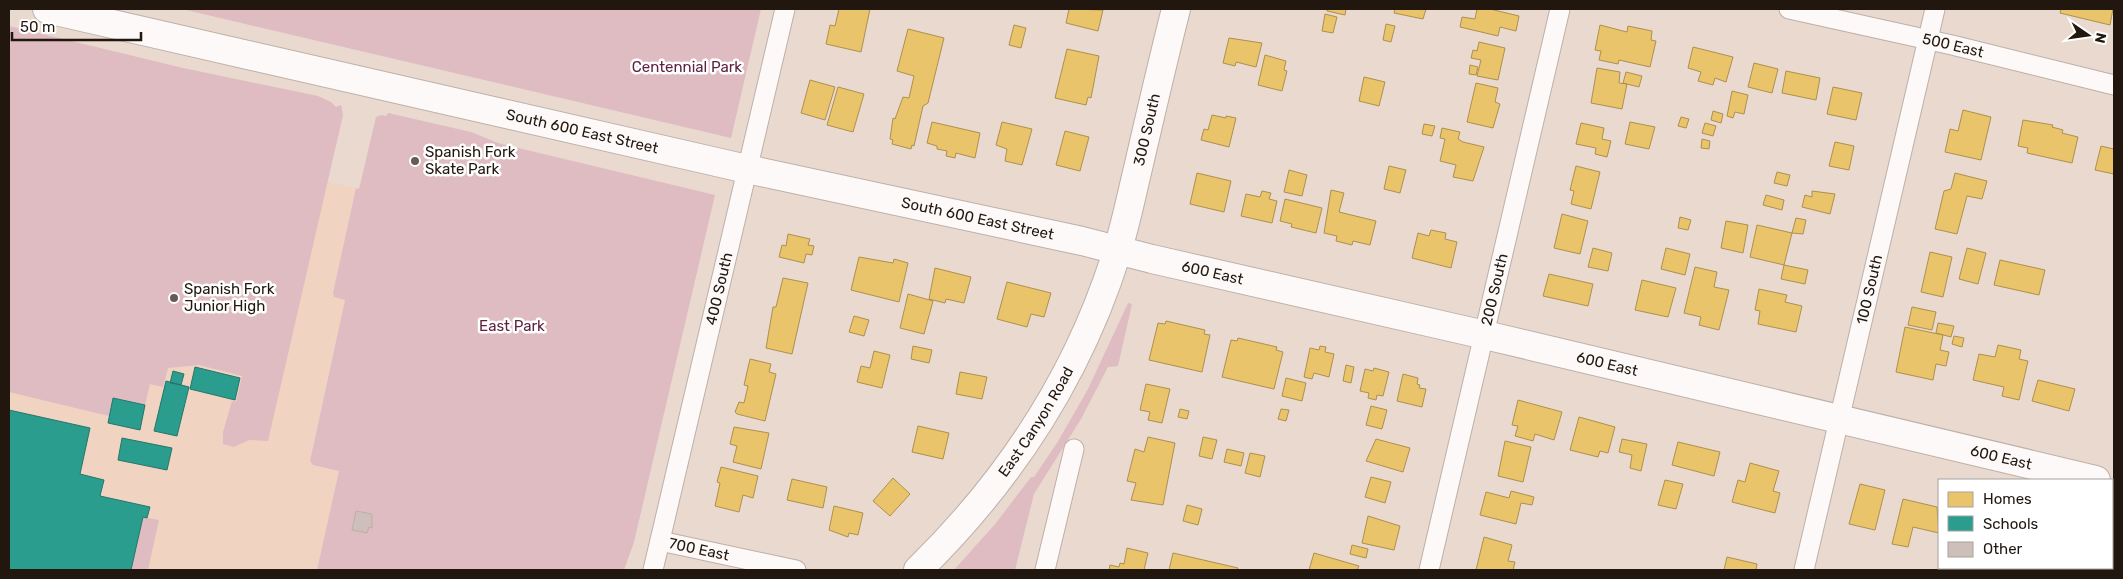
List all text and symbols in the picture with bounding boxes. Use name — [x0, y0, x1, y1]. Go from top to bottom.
scale bar — [12, 10, 141, 42]
north arrow — [2063, 10, 2113, 60]
text: 50 m — [20, 18, 55, 36]
street label: 500 East — [1921, 30, 1986, 62]
text: N — [2091, 31, 2110, 45]
park label: Centennial Park — [632, 58, 742, 76]
street label: 300 South — [1130, 92, 1164, 168]
street label: South 600 East Street — [504, 105, 660, 157]
place label: Spanish Fork Skate Park — [425, 143, 516, 178]
marker: Spanish Fork Skate Park — [409, 155, 421, 167]
street label: South 600 East Street — [900, 193, 1056, 244]
street label: 400 South — [702, 251, 736, 327]
street label: 200 South — [1477, 252, 1512, 327]
street label: 100 South — [1853, 253, 1886, 326]
street label: 600 East — [1180, 257, 1245, 289]
place label: Spanish Fork Junior High — [184, 280, 275, 315]
marker: Spanish Fork Junior High — [168, 292, 180, 304]
park label: East Park — [479, 317, 545, 335]
street label: 600 East — [1574, 348, 1640, 380]
street label: East Canyon Road — [994, 364, 1077, 480]
street label: 600 East — [1969, 441, 2034, 474]
legend — [1938, 479, 2113, 569]
text: Homes — [1983, 490, 2032, 508]
text: Schools — [1983, 515, 2039, 533]
street label: 700 East — [667, 534, 731, 565]
text: Other — [1983, 540, 2023, 558]

